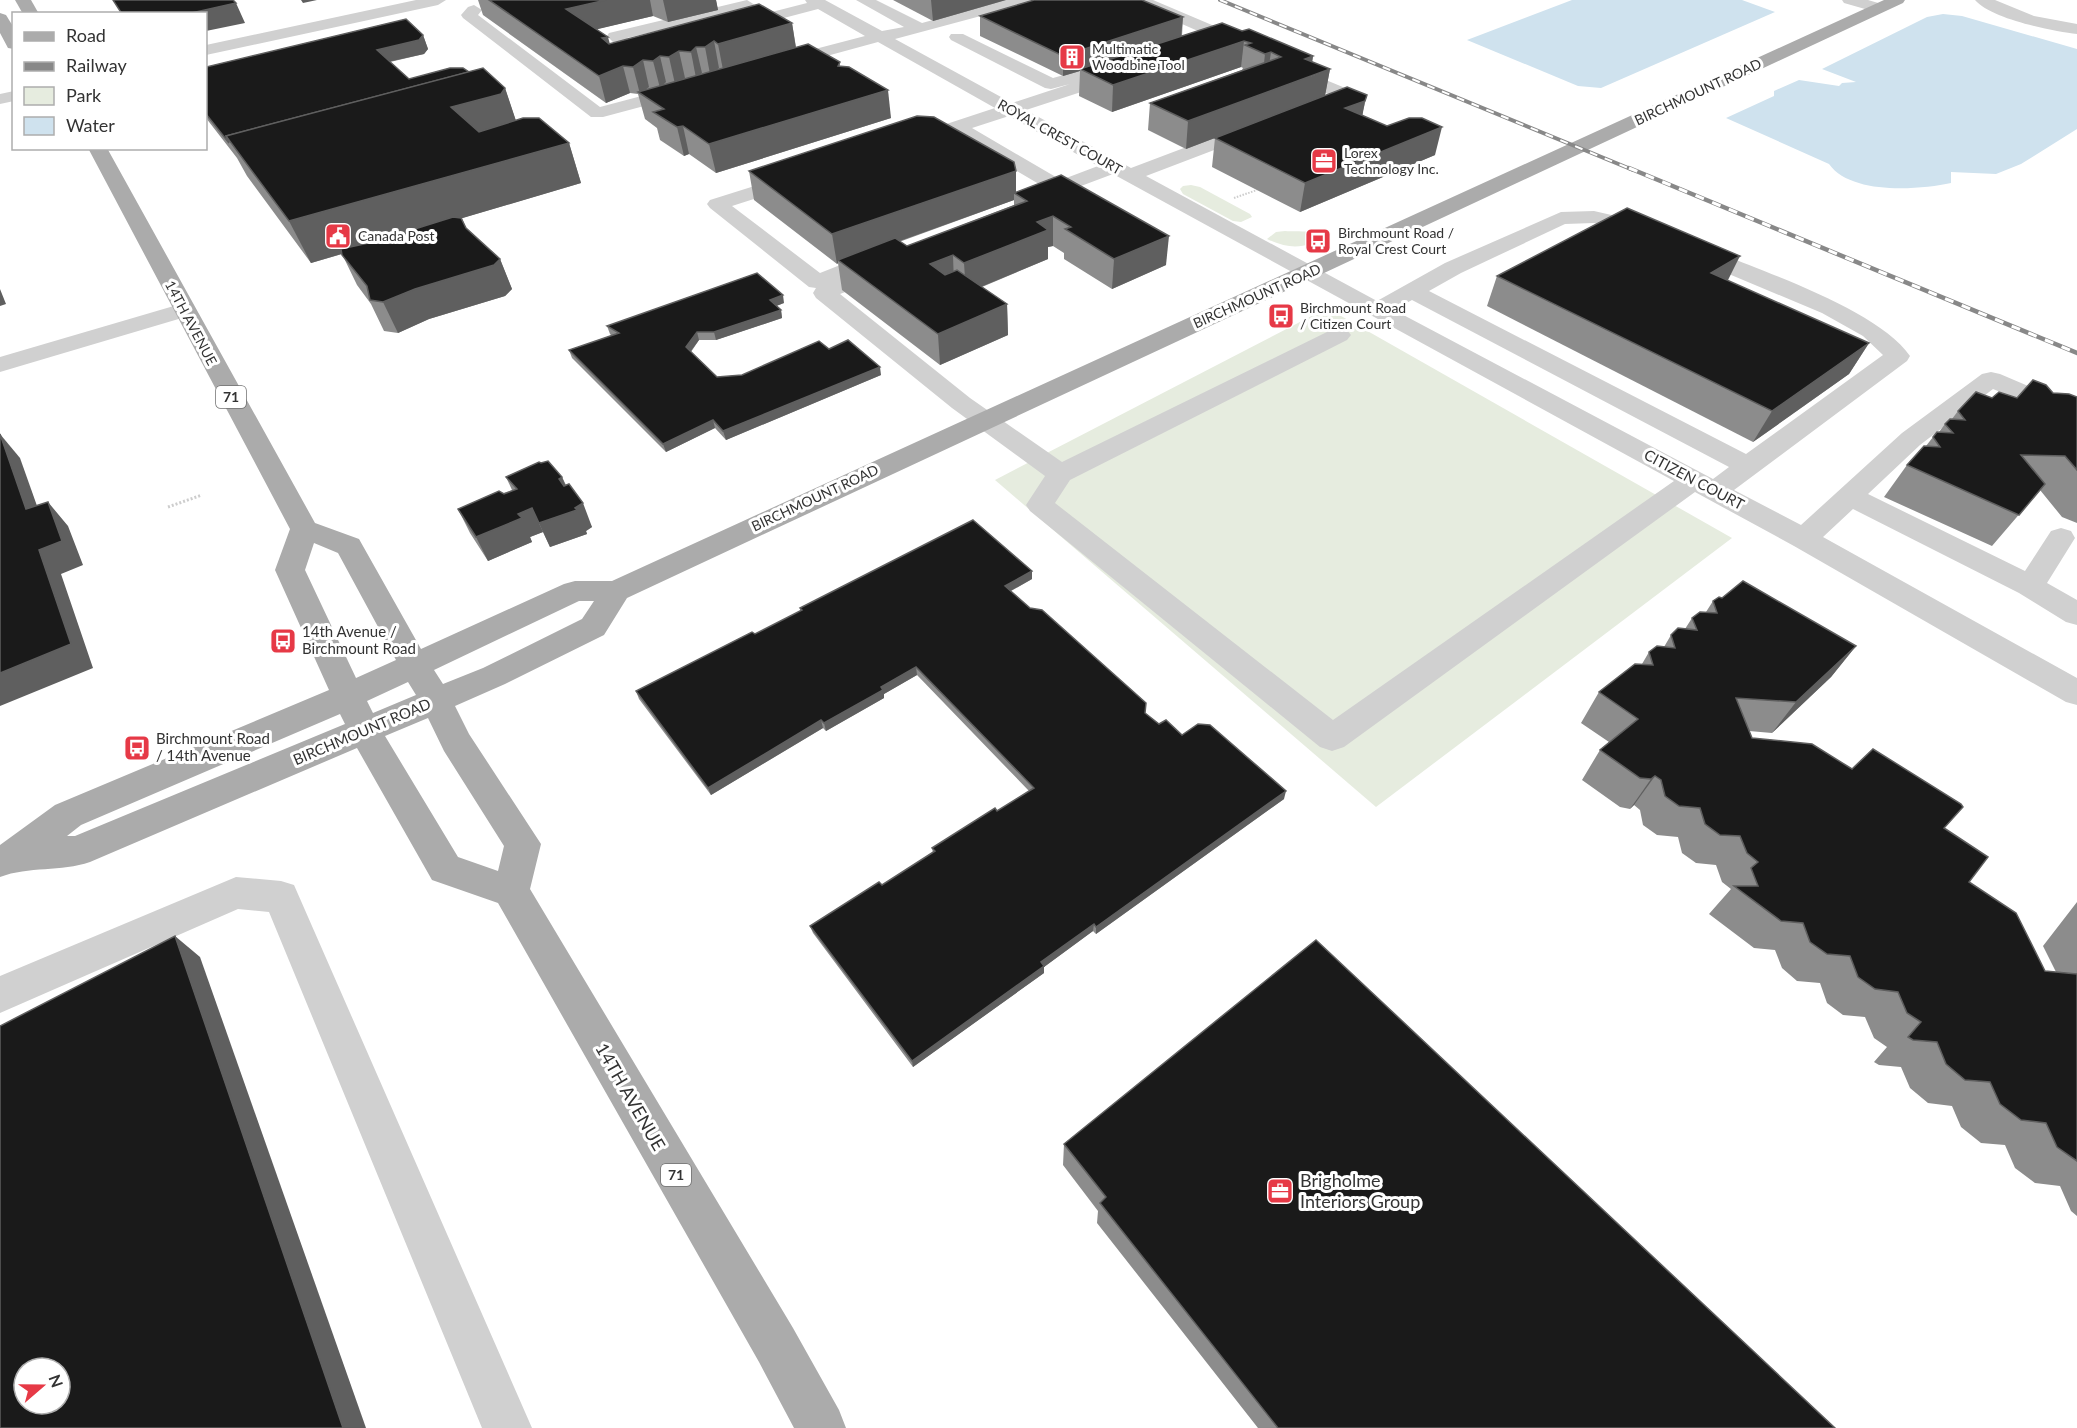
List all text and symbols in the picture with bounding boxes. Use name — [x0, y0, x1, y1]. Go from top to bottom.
legend — [12, 12, 207, 150]
text: Road — [66, 24, 106, 46]
place label: Multimatic Woodbine Tool — [1092, 40, 1185, 73]
building icon: Multimatic Woodbine Tool — [1057, 42, 1087, 72]
text: Railway — [66, 54, 127, 76]
street label: BIRCHMOUNT ROAD — [1632, 55, 1764, 128]
text: Park — [66, 84, 102, 106]
street label: ROYAL CREST COURT — [995, 95, 1126, 178]
text: Water — [66, 114, 115, 136]
place label: Lorex Technology Inc. — [1344, 144, 1439, 177]
office icon: Lorex Technology Inc. — [1309, 146, 1339, 176]
public building icon: Canada Post — [323, 221, 353, 251]
place label: Birchmount Road / Royal Crest Court — [1338, 224, 1454, 257]
bus stop icon: Birchmount Road / Royal Crest Court — [1303, 226, 1333, 256]
place label: Canada Post — [358, 227, 435, 244]
street label: BIRCHMOUNT ROAD — [1190, 260, 1323, 331]
street label: 14TH AVENUE — [162, 277, 221, 368]
place label: Birchmount Road / Citizen Court — [1300, 299, 1406, 332]
bus stop icon: Birchmount Road / Citizen Court — [1266, 301, 1296, 331]
road number: 71 — [216, 386, 246, 408]
street label: CITIZEN COURT — [1641, 445, 1748, 513]
street label: BIRCHMOUNT ROAD — [749, 461, 881, 534]
place label: 14th Avenue / Birchmount Road — [302, 622, 416, 657]
bus stop icon: 14th Avenue / Birchmount Road — [268, 626, 298, 656]
street label: BIRCHMOUNT ROAD — [290, 694, 433, 768]
place label: Birchmount Road / 14th Avenue — [156, 729, 270, 764]
bus stop icon: Birchmount Road / 14th Avenue — [122, 733, 152, 763]
street label: 14TH AVENUE — [591, 1039, 671, 1154]
road number: 71 — [661, 1164, 691, 1186]
place label: Brigholme Interiors Group — [1300, 1169, 1420, 1212]
office icon: Brigholme Interiors Group — [1265, 1176, 1295, 1206]
north arrow — [12, 1356, 72, 1416]
text: N — [46, 1372, 68, 1390]

